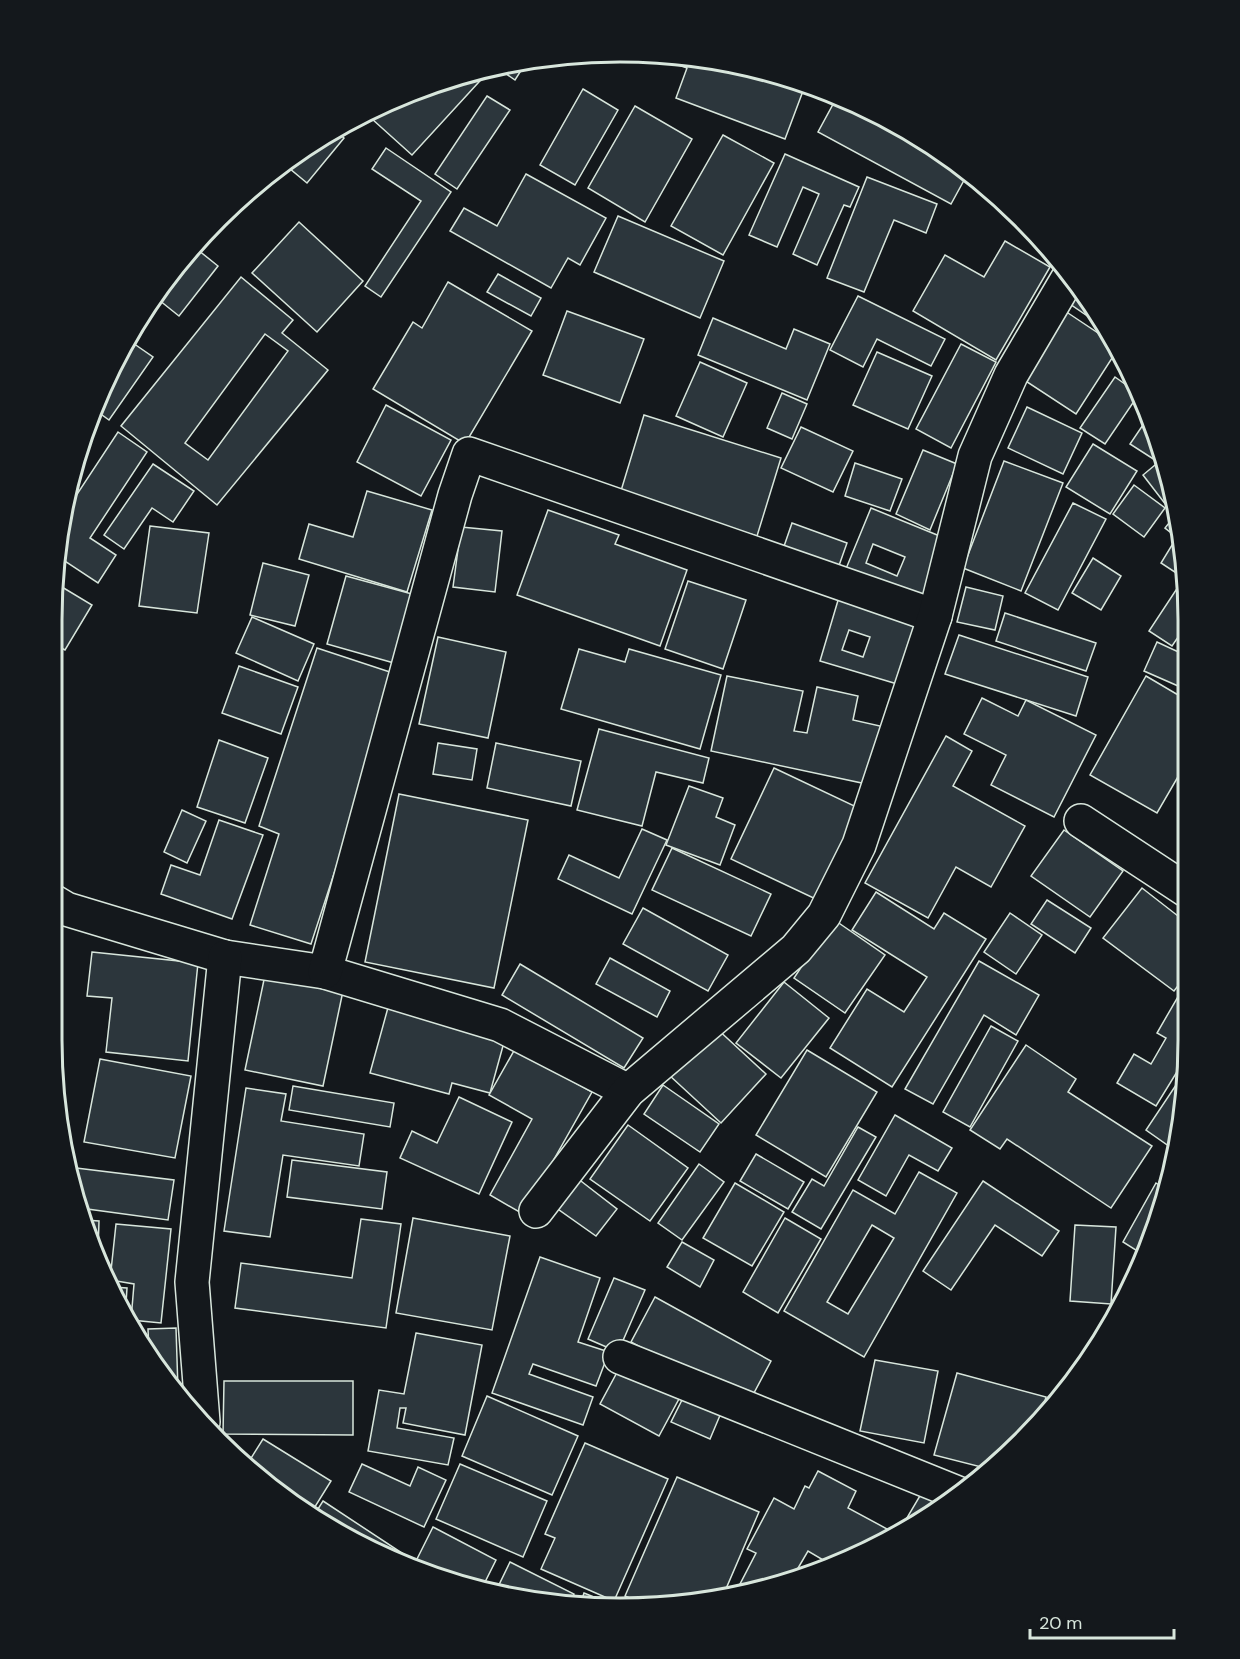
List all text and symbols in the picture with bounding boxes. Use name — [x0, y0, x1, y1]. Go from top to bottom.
scale bar — [1030, 1602, 1174, 1640]
text: 20 m — [1039, 1611, 1082, 1635]

